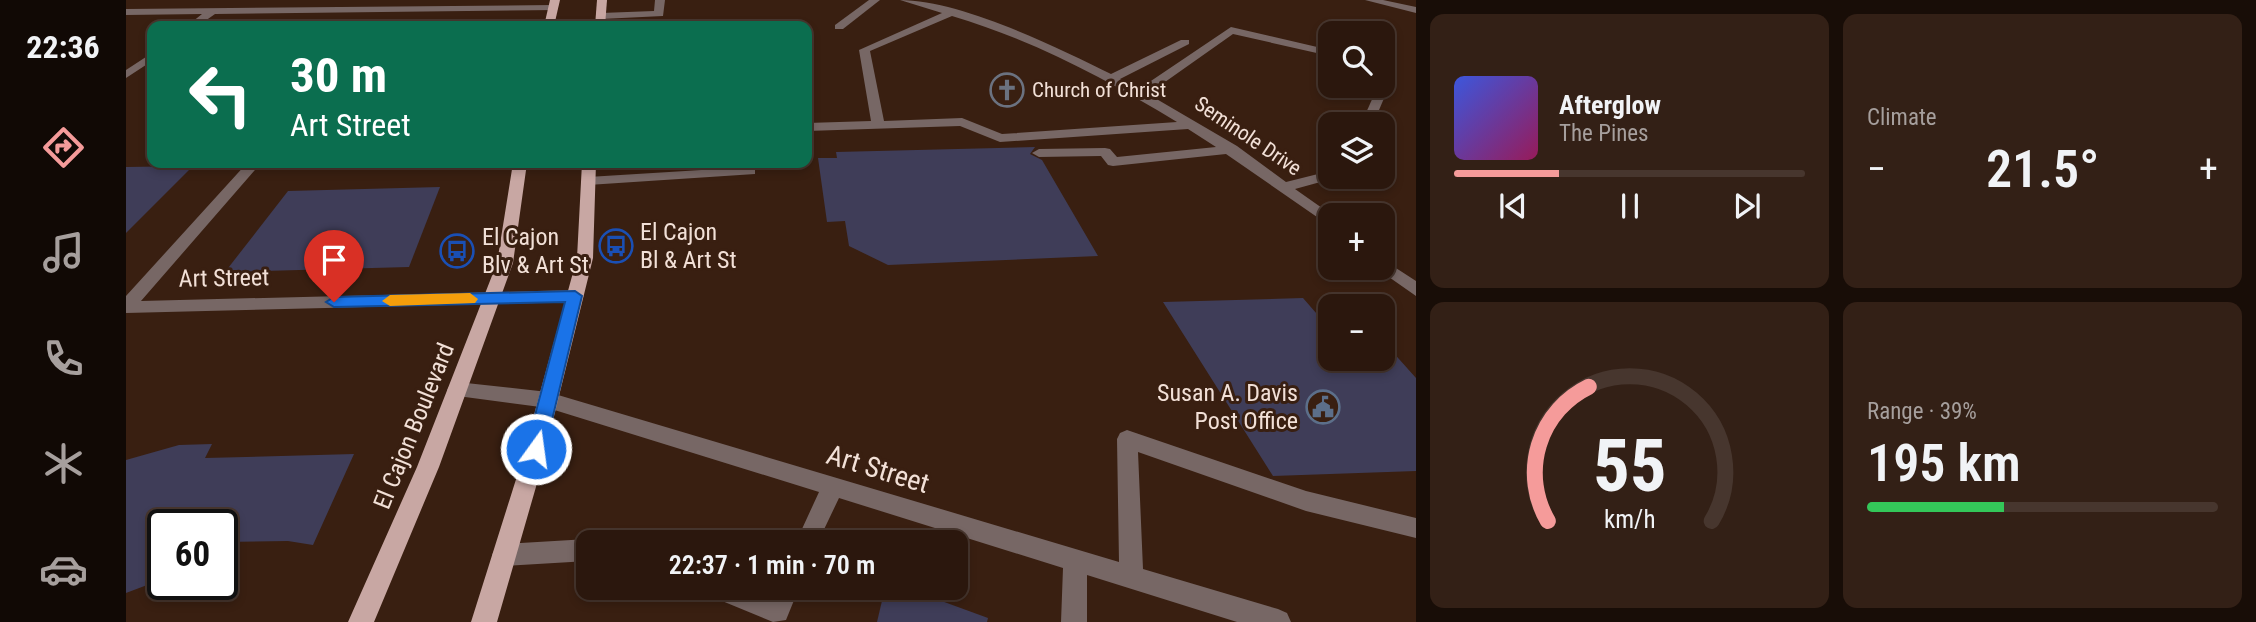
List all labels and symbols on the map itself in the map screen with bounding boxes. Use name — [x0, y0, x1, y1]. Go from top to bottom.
church icon: Church of Christ — [988, 71, 1026, 109]
place label: Church of Christ — [1032, 78, 1166, 102]
street label: Seminole Drive — [1190, 92, 1306, 181]
place label: El Cajon Bl & Art St — [640, 218, 737, 274]
place label: El Cajon Blv & Art St — [482, 223, 589, 279]
bus stop icon: El Cajon Bl & Art St — [597, 227, 635, 265]
pin — [304, 230, 364, 302]
bus stop icon: El Cajon Blv & Art St — [438, 232, 476, 270]
street label: Art Street — [178, 263, 270, 293]
street label: El Cajon Boulevard — [368, 339, 460, 513]
place label: Susan A. Davis Post Office — [1157, 379, 1298, 435]
public building icon: Susan A. Davis Post Office — [1304, 388, 1342, 426]
position arrow — [499, 412, 573, 486]
street label: Art Street — [823, 438, 933, 500]
speed limit sign: 60 — [147, 509, 238, 600]

